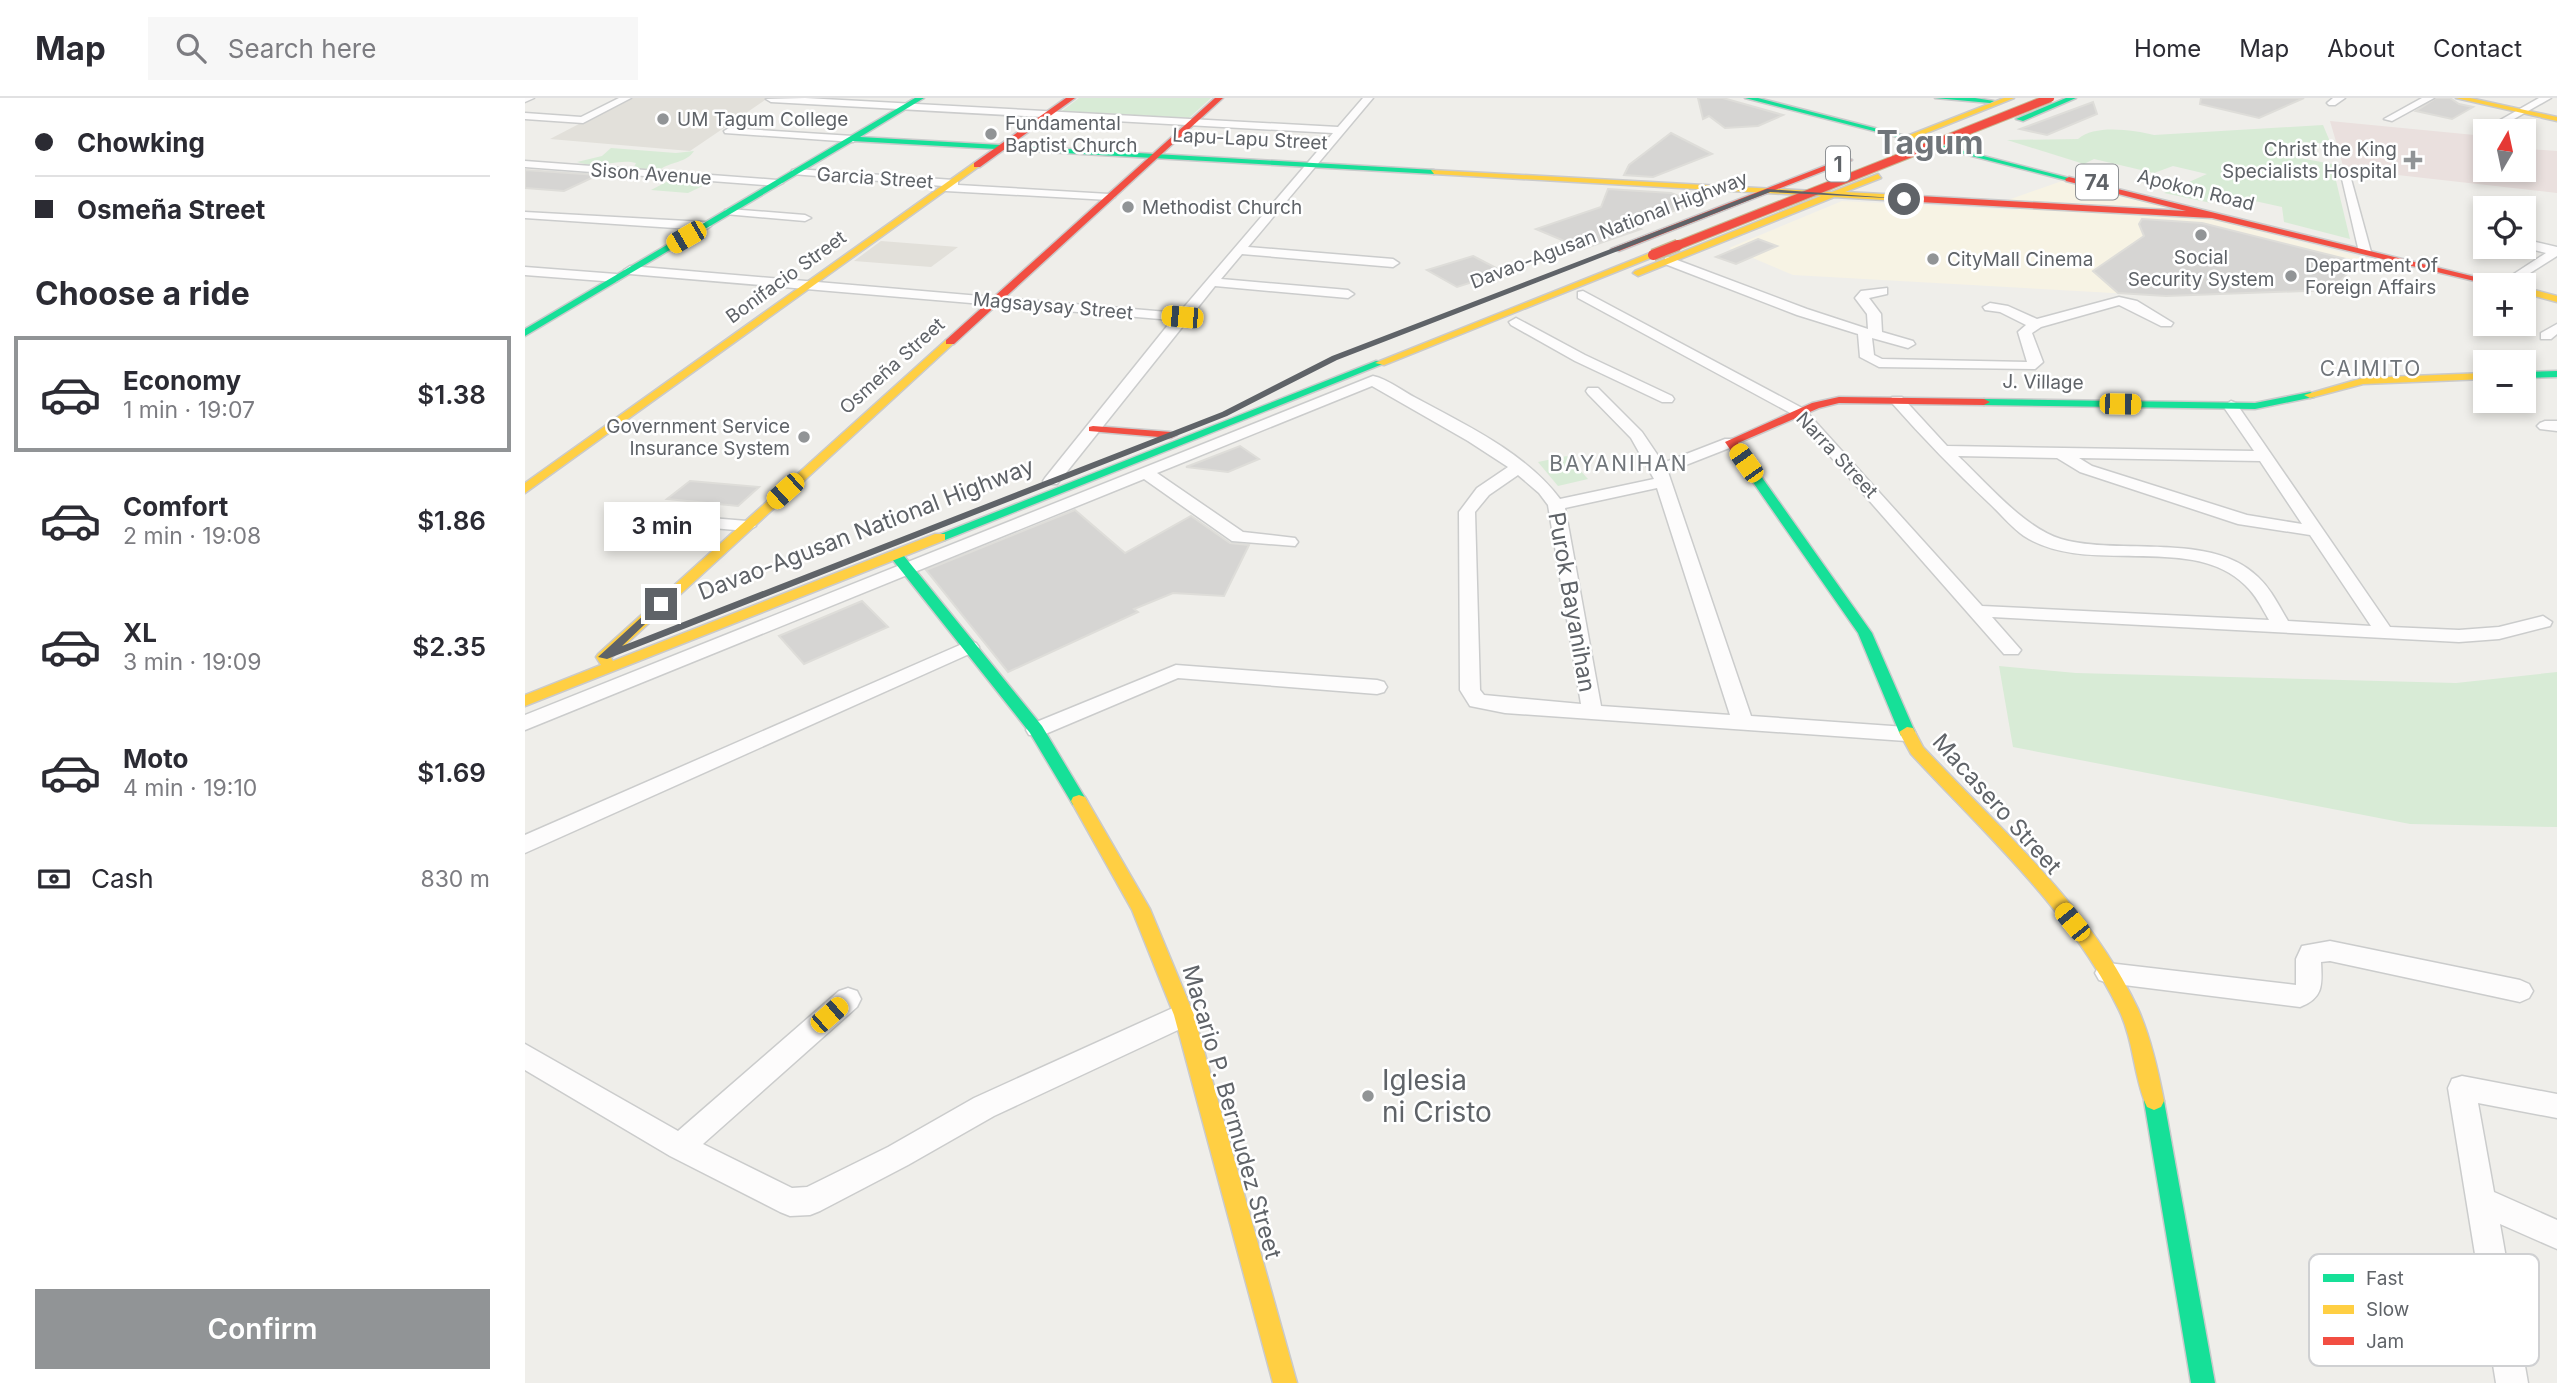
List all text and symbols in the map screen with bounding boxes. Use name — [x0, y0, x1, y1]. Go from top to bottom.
search box — [148, 17, 638, 80]
text: Map — [35, 28, 106, 68]
icon: search — [172, 29, 210, 67]
text: Search here — [228, 33, 376, 64]
text: Home — [2134, 34, 2201, 63]
text: Map — [2239, 34, 2289, 63]
text: About — [2327, 34, 2395, 63]
text: Contact — [2433, 34, 2522, 63]
place label: UM Tagum College — [677, 108, 848, 131]
marker: UM Tagum College — [655, 111, 671, 127]
place label: Fundamental Baptist Church — [1005, 112, 1137, 157]
north arrow — [2473, 119, 2536, 182]
map controls — [2473, 119, 2536, 413]
street label: Lapu-Lapu Street — [1172, 123, 1328, 155]
district label: Tagum — [1877, 123, 1983, 162]
marker: Fundamental Baptist Church — [983, 126, 999, 142]
text: Chowking — [77, 127, 205, 158]
place label: Christ the King Specialists Hospital — [2222, 138, 2397, 183]
road number: 1 — [1826, 146, 1850, 182]
marker: Christ the King Specialists Hospital — [2403, 150, 2423, 170]
street label: Sison Avenue — [590, 158, 712, 190]
street label: Garcia Street — [816, 162, 934, 194]
road number: 74 — [2076, 164, 2118, 200]
street label: Apokon Road — [2135, 164, 2257, 216]
street label: Davao-Agusan National Highway — [1467, 166, 1751, 294]
route start — [1888, 183, 1920, 215]
text: Osmeña Street — [77, 194, 265, 225]
place label: Methodist Church — [1142, 196, 1302, 219]
button: locate — [2473, 196, 2536, 259]
marker: Methodist Church — [1120, 199, 1136, 215]
car — [663, 217, 710, 257]
street label: Bonifacio Street — [721, 226, 851, 328]
marker: Social Security System — [2193, 227, 2209, 243]
place label: Social Security System — [2128, 246, 2274, 291]
place label: CityMall Cinema — [1947, 248, 2093, 271]
marker: CityMall Cinema — [1925, 251, 1941, 267]
place label: Department Of Foreign Affairs — [2305, 254, 2438, 299]
marker: Department Of Foreign Affairs — [2283, 268, 2299, 284]
button: + — [2473, 273, 2536, 336]
text: Choose a ride — [35, 274, 250, 313]
street label: Magsaysay Street — [972, 288, 1134, 324]
car — [1161, 305, 1204, 329]
street label: Osmeña Street — [835, 313, 949, 419]
button: − — [2473, 350, 2536, 413]
district label: CAIMITO — [2320, 356, 2422, 381]
icon: car — [39, 363, 102, 426]
text: Economy — [123, 365, 241, 396]
street label: J. Village — [2002, 370, 2084, 394]
text: $1.38 — [417, 379, 486, 410]
car — [2099, 393, 2142, 415]
text: 1 min · 19:07 — [123, 396, 255, 424]
street label: Narra Street — [1791, 407, 1883, 503]
place label: Government Service Insurance System — [606, 415, 790, 460]
marker: Government Service Insurance System — [796, 429, 812, 445]
car — [1726, 440, 1767, 486]
district label: BAYANIHAN — [1549, 451, 1689, 476]
street label: Davao-Agusan National Highway — [694, 452, 1038, 606]
car — [763, 469, 808, 513]
icon: car — [39, 489, 102, 552]
text: Comfort — [123, 491, 228, 522]
callout: 3 min — [603, 503, 719, 552]
text: $1.86 — [417, 505, 486, 536]
street label: Purok Bayanihan — [1542, 510, 1602, 694]
text: 3 min — [631, 512, 693, 540]
text: 2 min · 19:08 — [123, 522, 261, 550]
route end — [645, 588, 677, 620]
icon: car — [39, 615, 102, 678]
text: XL — [123, 617, 157, 648]
text: $2.35 — [412, 631, 486, 662]
text: 3 min · 19:09 — [123, 648, 262, 676]
street label: Macasero Street — [1927, 728, 2068, 880]
icon: car — [39, 741, 102, 804]
text: Moto — [123, 743, 188, 774]
text: $1.69 — [417, 757, 486, 788]
text: 4 min · 19:10 — [123, 774, 257, 802]
icon: cash — [35, 860, 73, 898]
text: Cash — [91, 863, 154, 894]
text: 830 m — [420, 865, 490, 893]
car — [2051, 899, 2094, 945]
street label: Macario P. Bermudez Street — [1177, 962, 1288, 1263]
car — [807, 993, 852, 1037]
place label: Iglesia ni Cristo — [1382, 1063, 1492, 1129]
marker: Iglesia ni Cristo — [1360, 1088, 1376, 1104]
legend — [2309, 1254, 2539, 1366]
text: Fast — [2366, 1267, 2404, 1290]
button: Confirm — [35, 1289, 490, 1369]
text: Slow — [2366, 1298, 2409, 1321]
text: Jam — [2366, 1330, 2404, 1353]

